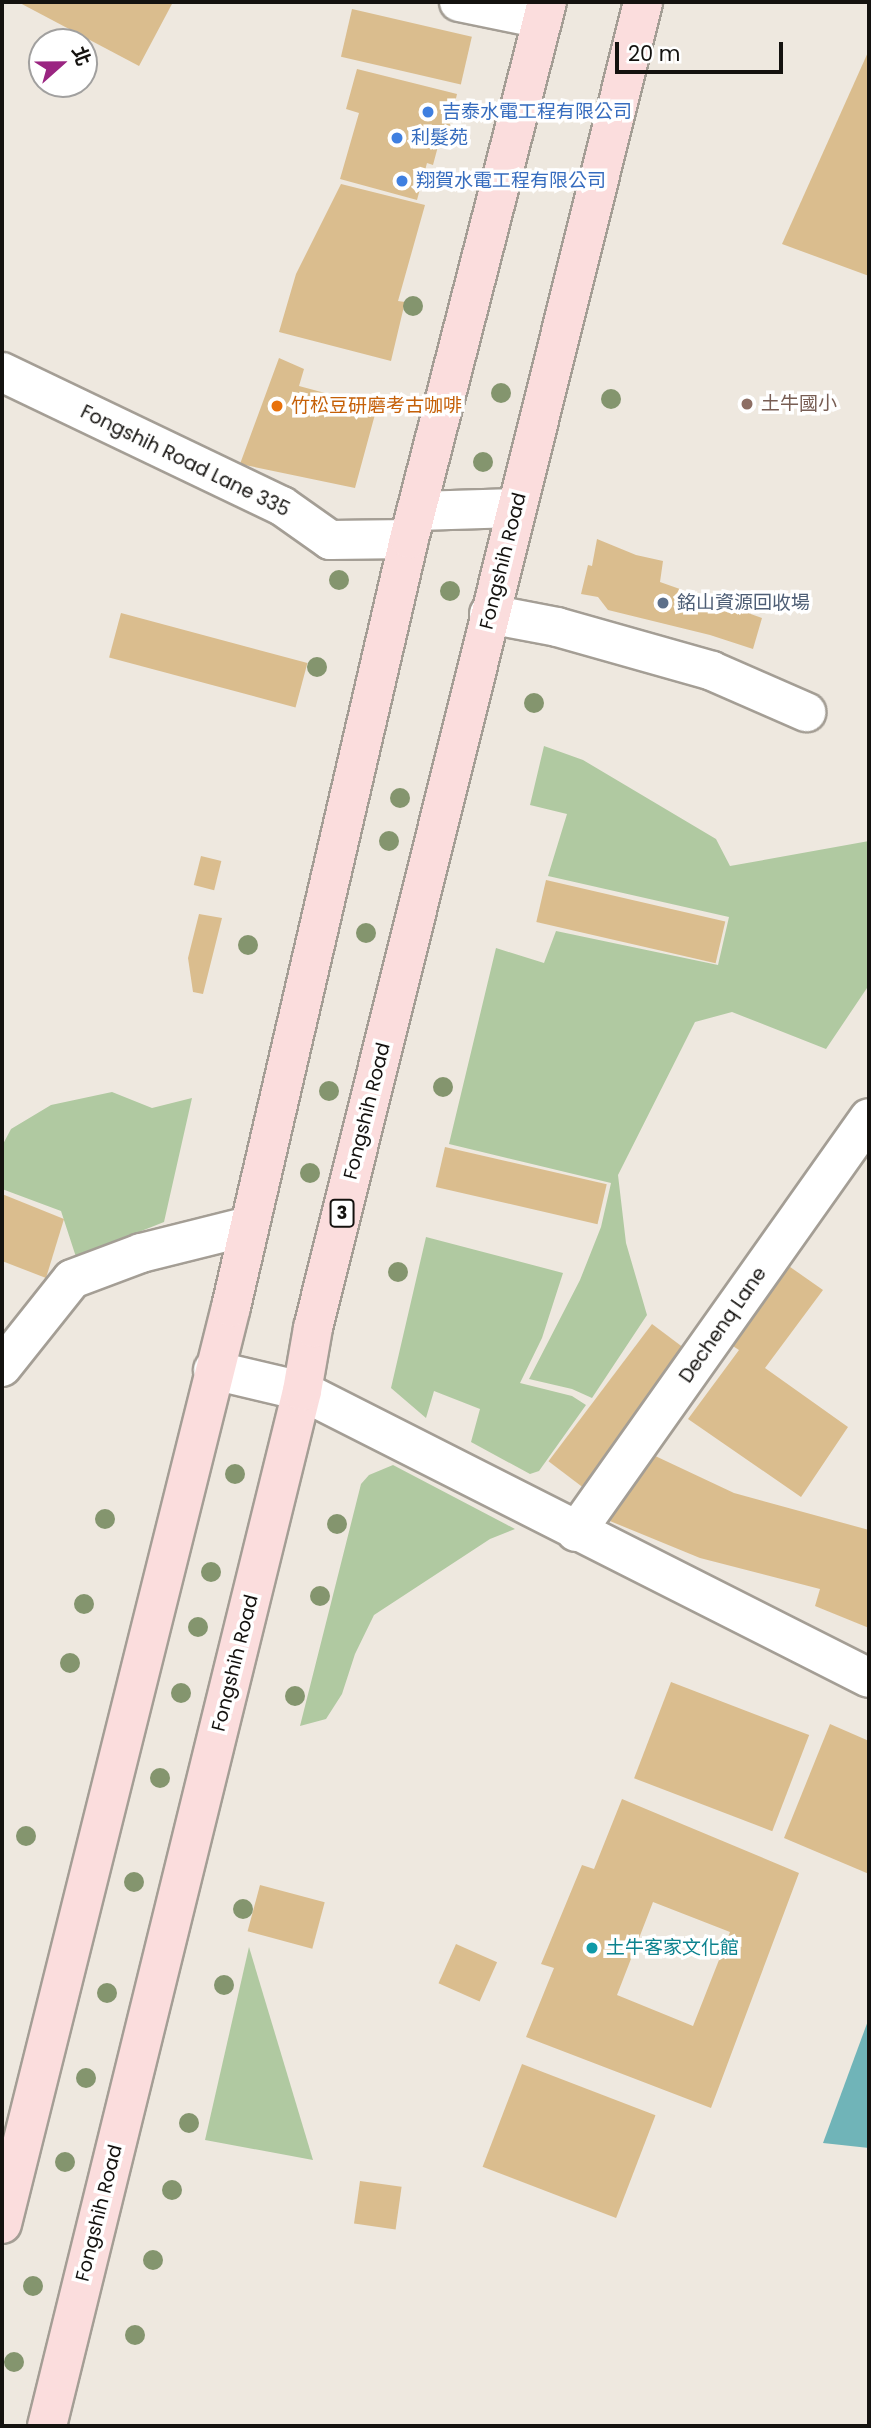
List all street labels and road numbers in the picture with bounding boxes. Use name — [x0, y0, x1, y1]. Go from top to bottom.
street label: Fongshih Road Lane 335 — [77, 400, 293, 522]
street label: Fongshih Road — [475, 490, 531, 632]
street label: Fongshih Road — [339, 1040, 395, 1182]
road number: 3 — [328, 1198, 356, 1228]
street label: Dechenq Lane — [675, 1263, 771, 1387]
street label: Fongshih Road — [207, 1592, 263, 1734]
street label: Fongshih Road — [71, 2142, 127, 2284]

